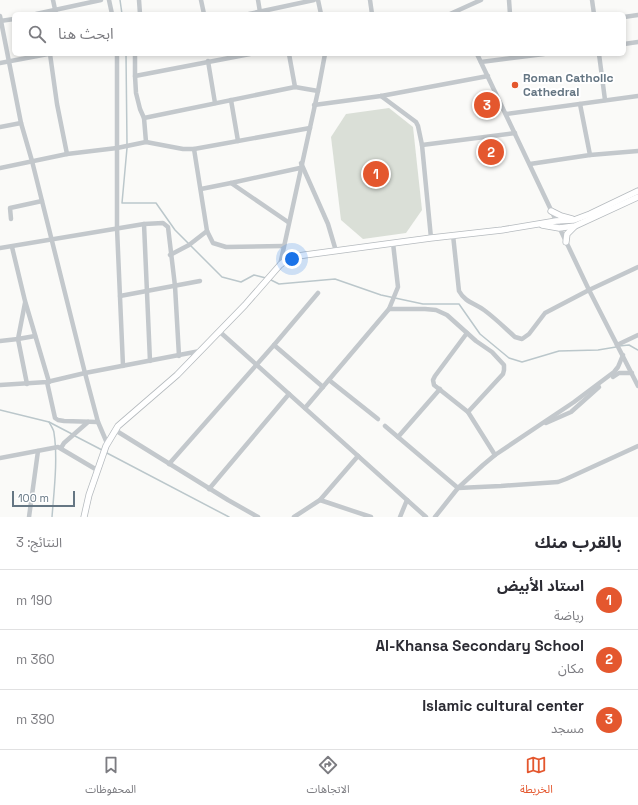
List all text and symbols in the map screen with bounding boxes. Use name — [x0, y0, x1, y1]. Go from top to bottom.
search box — [12, 12, 626, 56]
icon: search — [26, 23, 48, 45]
text: ابحث هنا — [58, 24, 114, 43]
place label: Roman Catholic Cathedral — [523, 70, 613, 100]
marker: Roman Catholic Cathedral — [510, 80, 520, 90]
pin: 3 — [474, 90, 500, 120]
pin: 2 — [478, 137, 504, 167]
pin: 1 — [363, 159, 389, 189]
your location — [282, 249, 302, 269]
scale bar — [12, 489, 75, 508]
text: 100 m — [18, 491, 49, 505]
text: بالقرب منك — [535, 531, 622, 553]
text: النتائج: 3 — [16, 534, 62, 551]
text: استاد الأبيض — [497, 576, 584, 595]
text: 190 m — [16, 592, 52, 609]
text: 1 — [606, 592, 612, 609]
text: رياضة — [554, 607, 584, 624]
text: Al-Khansa Secondary School — [376, 636, 584, 655]
text: 360 m — [16, 651, 55, 668]
text: 2 — [605, 651, 613, 668]
text: مكان — [558, 660, 584, 677]
text: Islamic cultural center — [422, 696, 584, 715]
text: 390 m — [16, 711, 55, 728]
text: 3 — [605, 711, 613, 728]
text: مسجد — [551, 720, 584, 737]
tab: المحفوظات — [85, 754, 136, 801]
tab: الاتجاهات — [307, 754, 350, 801]
tab: الخريطة — [520, 754, 553, 801]

